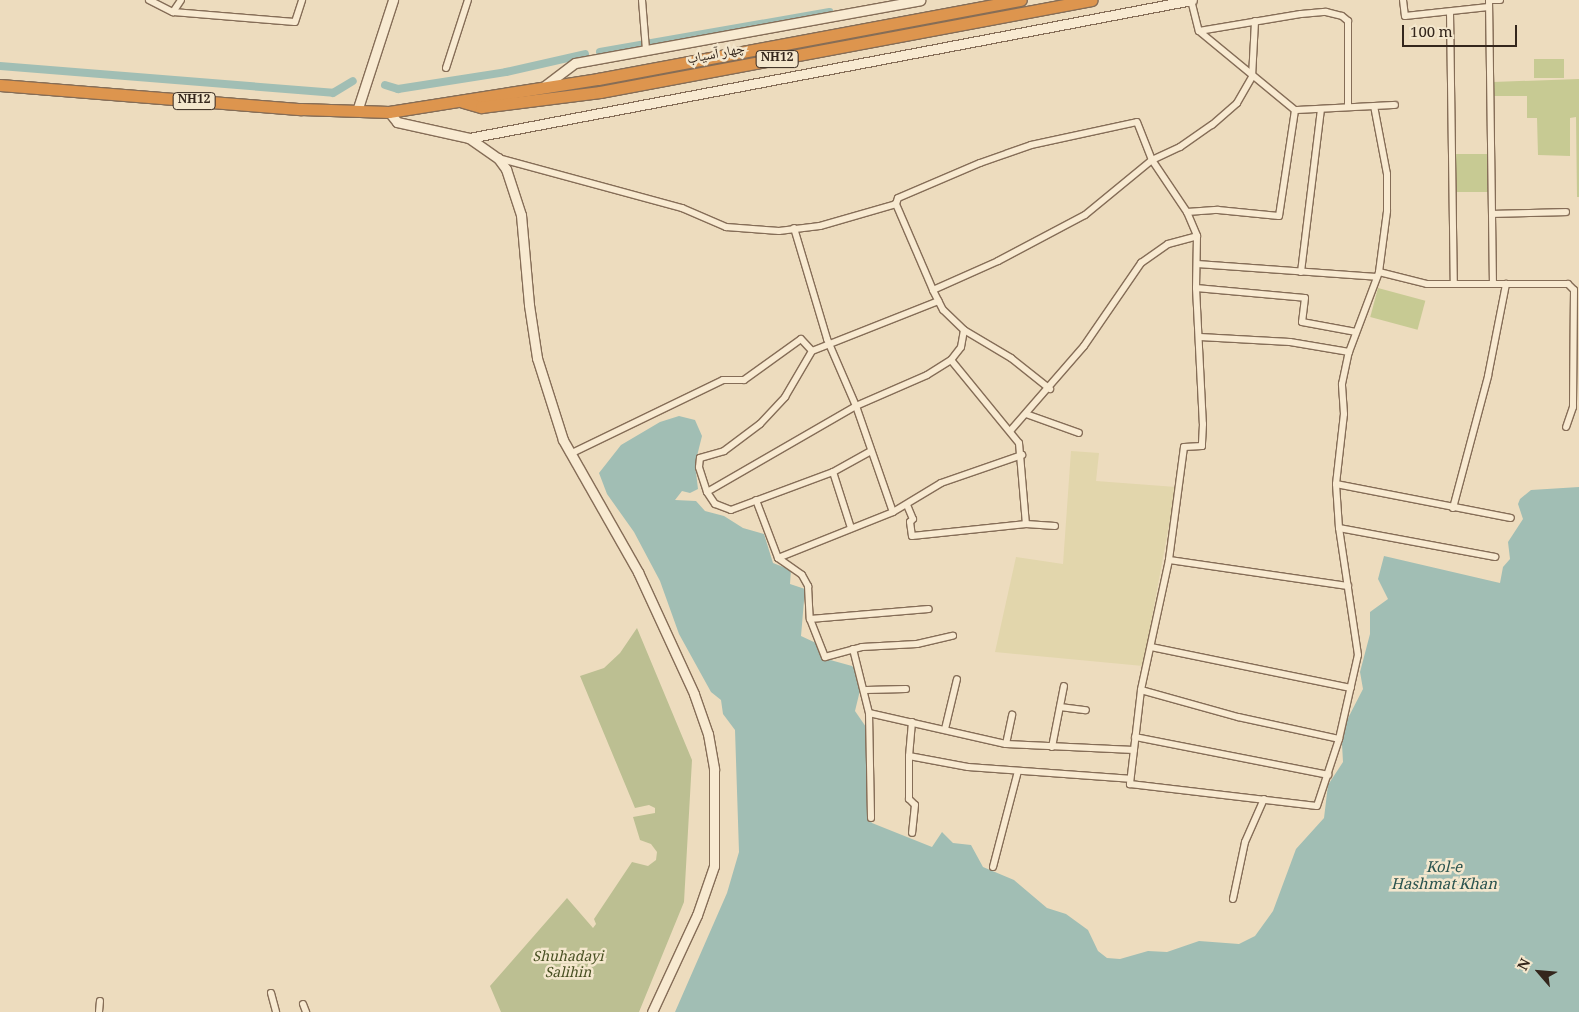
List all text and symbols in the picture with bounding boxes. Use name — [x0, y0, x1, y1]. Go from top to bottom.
scale bar — [1404, 15, 1519, 47]
text: 100 m — [1410, 21, 1453, 47]
street label: چهار آسیاب — [686, 41, 746, 69]
road number: NH12 — [754, 50, 800, 68]
road number: NH12 — [172, 92, 216, 110]
water label: Kol-e Hashmat Khan — [1391, 860, 1497, 895]
north arrow — [1514, 947, 1564, 997]
park label: Shuhadayi Salihin — [533, 950, 603, 982]
text: N — [1512, 955, 1539, 976]

